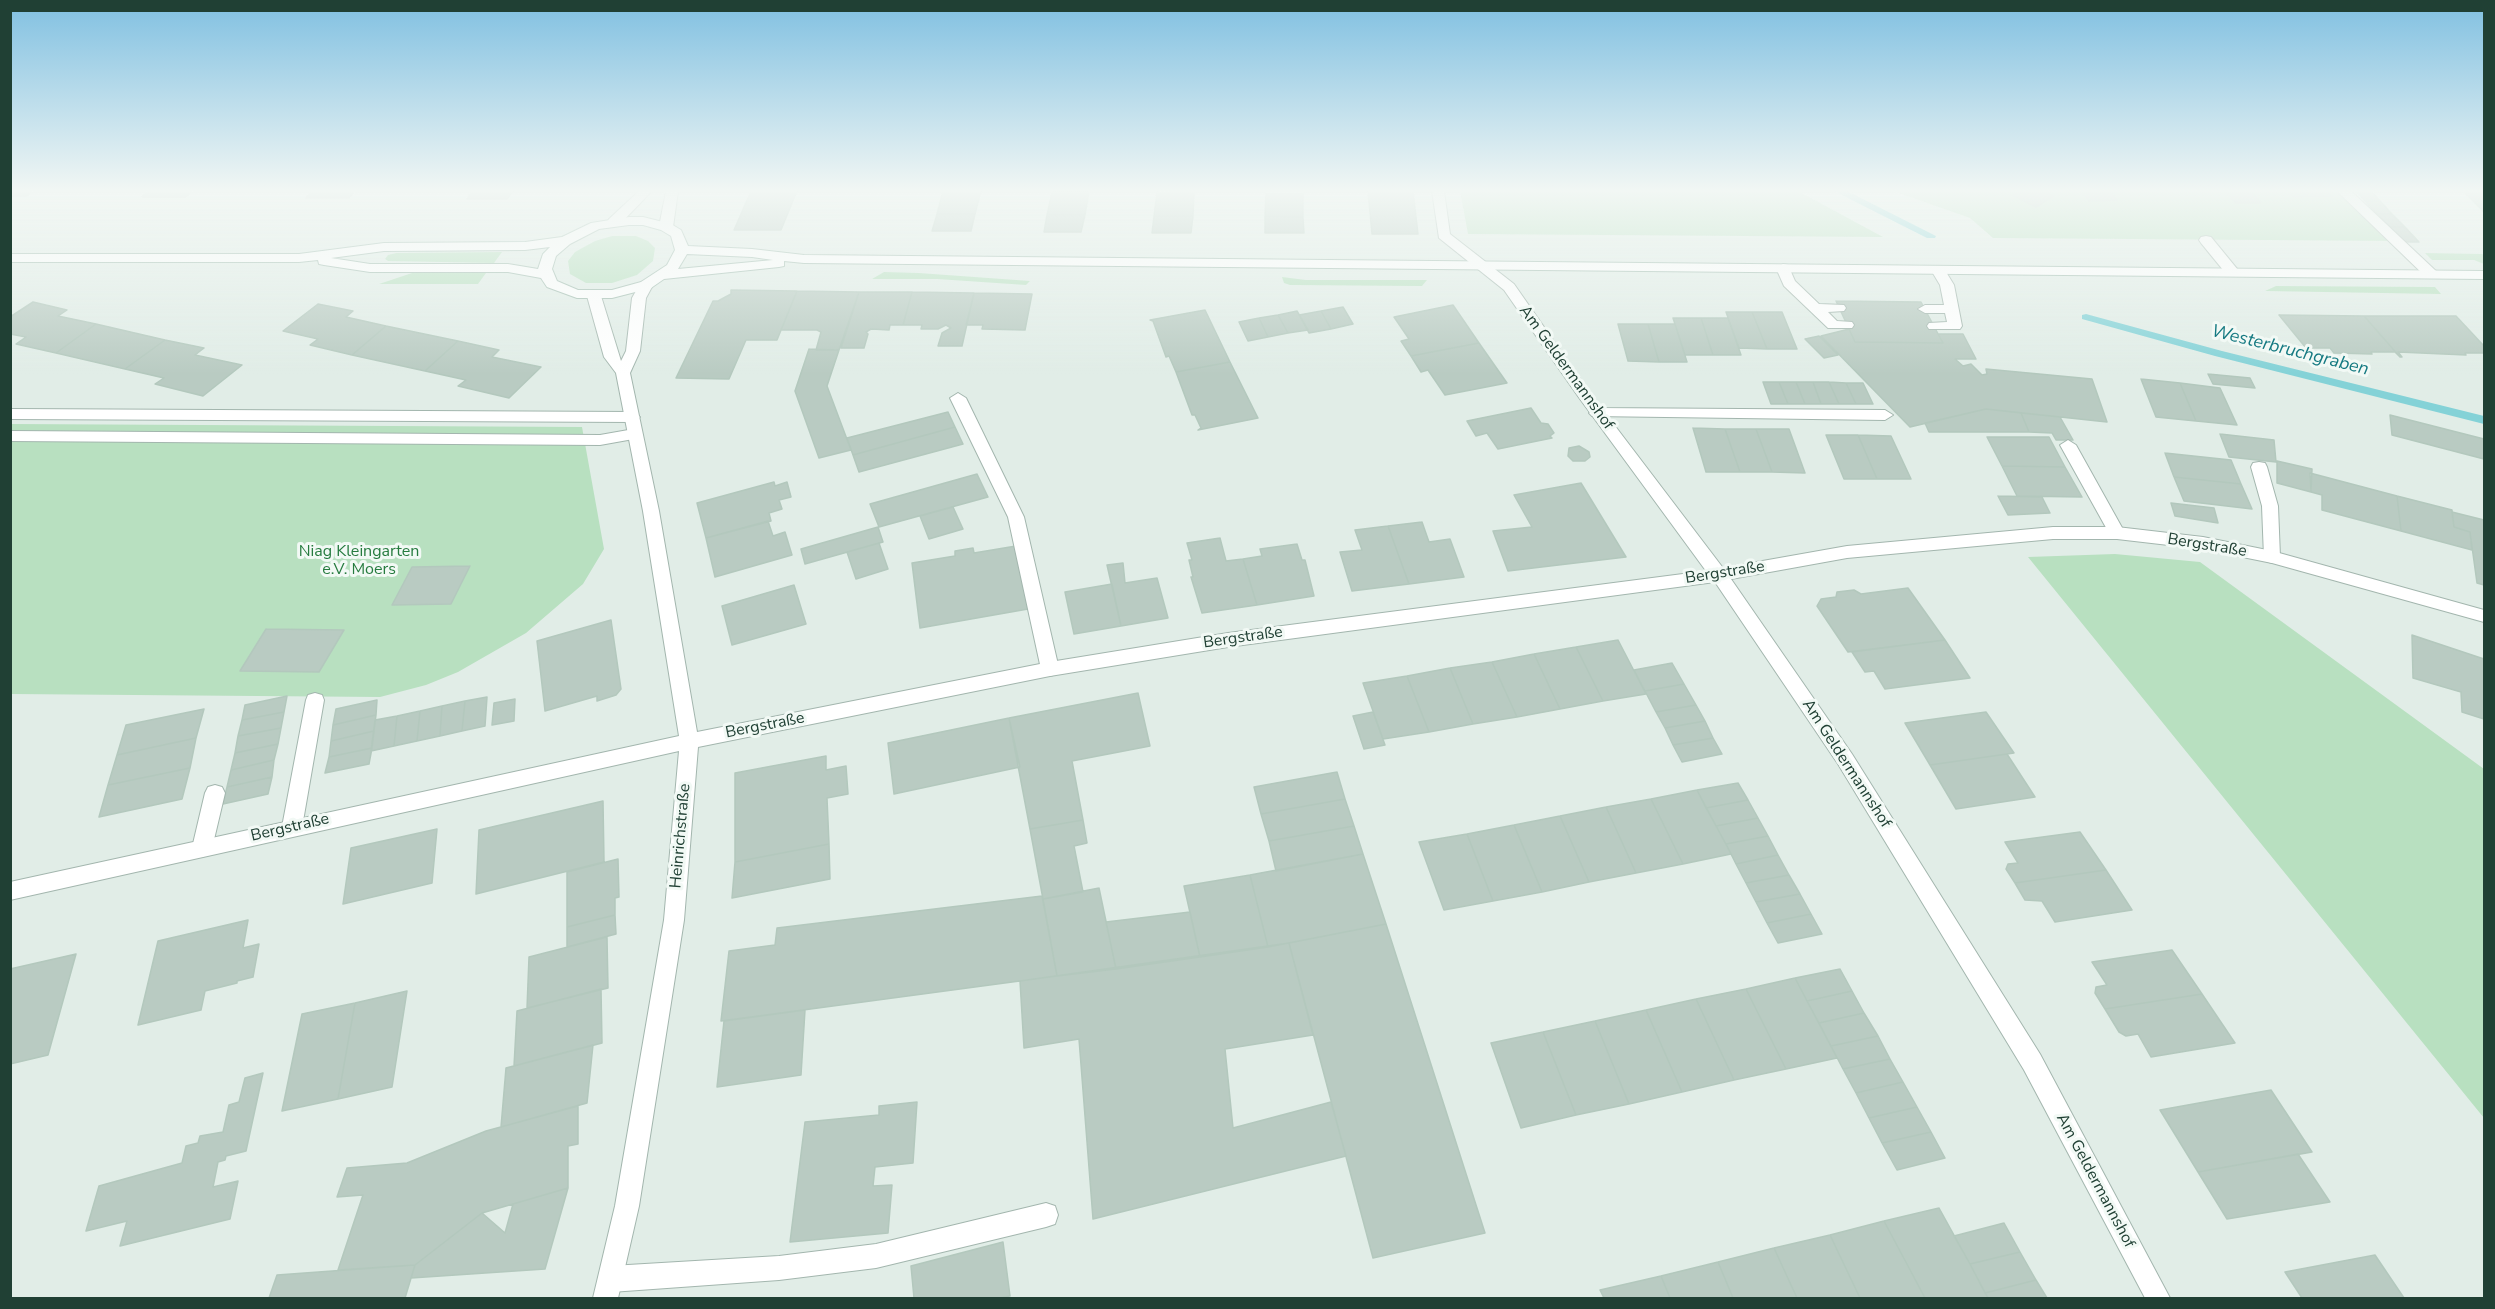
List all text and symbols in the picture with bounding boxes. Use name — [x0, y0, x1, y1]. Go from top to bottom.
street label: Am Geldermannshof — [1514, 302, 1618, 434]
water label: Westerbruchgraben — [2209, 321, 2371, 381]
street label: Bergstraße — [2166, 530, 2248, 562]
park label: Niag Kleingarten e.V. Moers — [299, 542, 419, 580]
street label: Bergstraße — [1684, 557, 1766, 589]
street label: Bergstraße — [1202, 623, 1284, 653]
street label: Am Geldermannshof — [1797, 696, 1895, 832]
street label: Bergstraße — [724, 709, 806, 743]
street label: Heinrichstraße — [667, 783, 695, 889]
street label: Bergstraße — [249, 810, 331, 846]
street label: Am Geldermannshof — [2052, 1111, 2138, 1251]

